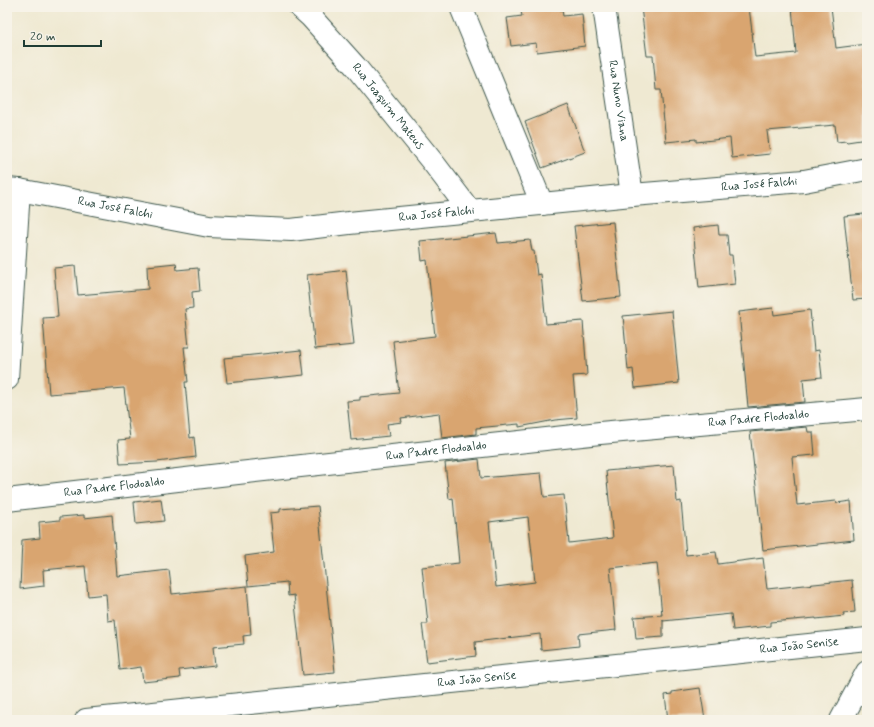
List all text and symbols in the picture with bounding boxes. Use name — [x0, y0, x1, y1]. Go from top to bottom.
scale bar — [24, 22, 101, 48]
text: 20 m — [30, 29, 56, 45]
street label: Rua Nuno Viana — [604, 59, 632, 143]
street label: Rua Joaquim Mateus — [348, 60, 428, 153]
street label: Rua José Falchi — [721, 174, 798, 196]
street label: Rua José Falchi — [76, 193, 154, 223]
street label: Rua José Falchi — [398, 203, 476, 226]
street label: Rua Padre Flodoaldo — [707, 406, 810, 431]
street label: Rua Padre Flodoaldo — [385, 438, 488, 465]
street label: Rua Padre Flodoaldo — [63, 474, 166, 501]
street label: Rua João Senise — [759, 634, 840, 658]
street label: Rua João Senise — [437, 667, 517, 692]

